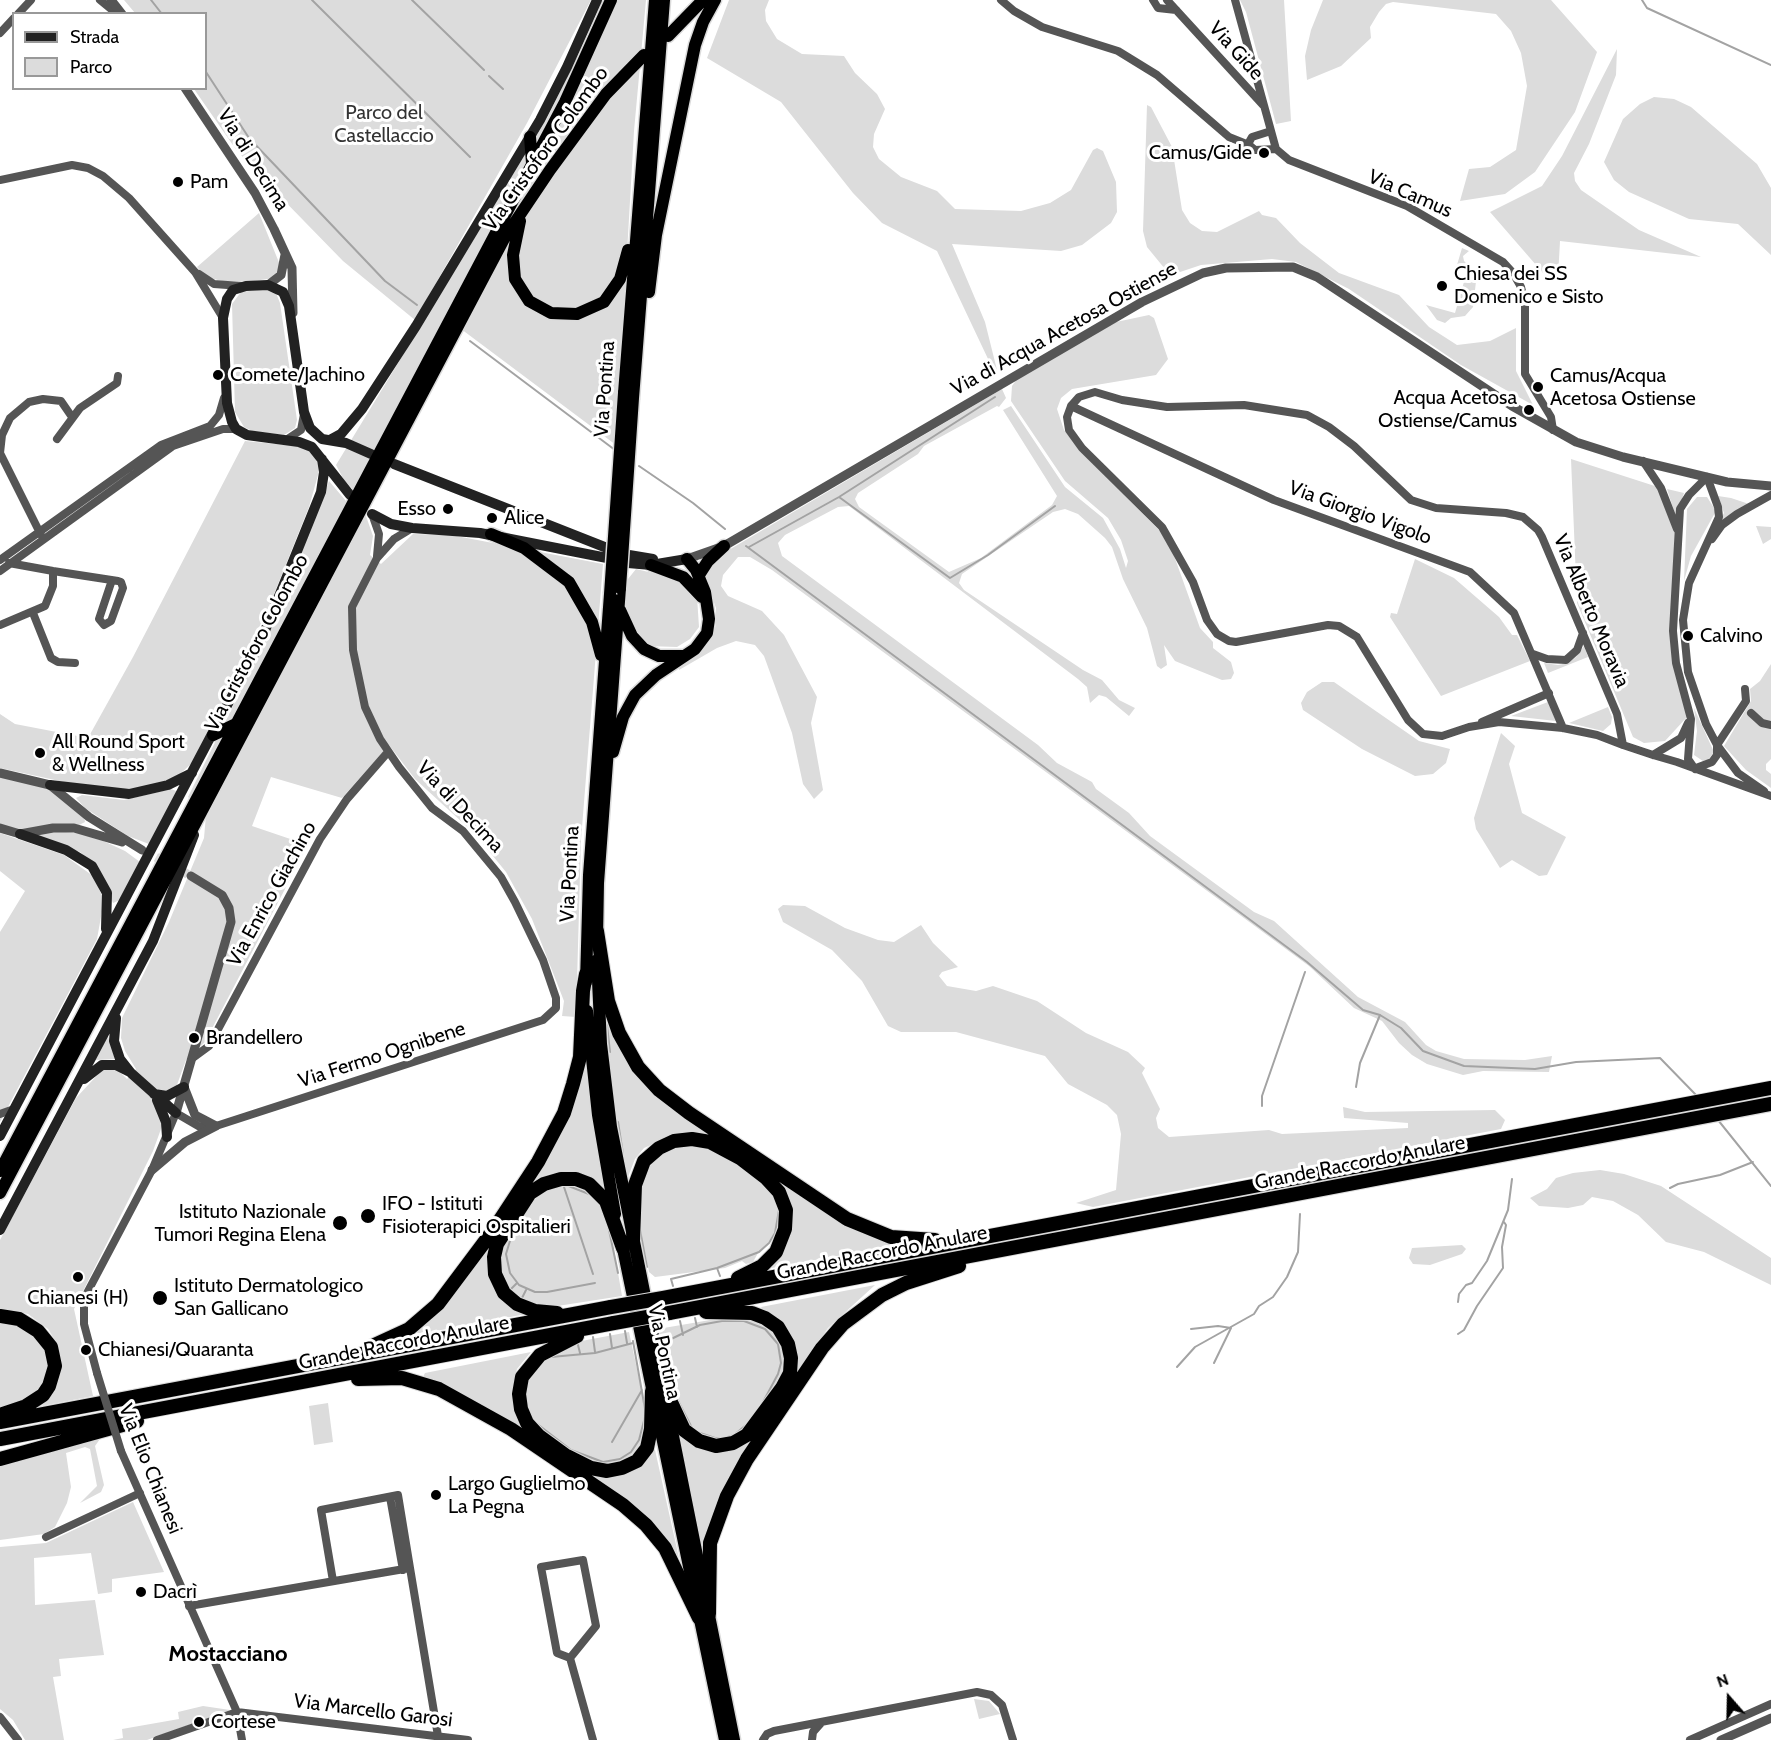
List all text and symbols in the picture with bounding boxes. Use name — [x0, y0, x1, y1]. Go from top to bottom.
legend — [12, 12, 207, 90]
street label: Via Gide — [1204, 17, 1268, 85]
text: Strada — [70, 26, 119, 48]
text: Parco — [70, 56, 112, 78]
street label: Via Cristoforo Colombo — [478, 62, 614, 236]
park label: Parco del Castellaccio — [334, 101, 434, 148]
street label: Via di Decima — [212, 104, 294, 216]
place label: Camus/Gide — [1149, 141, 1252, 165]
marker: Camus/Gide — [1257, 146, 1271, 160]
street label: Via Camus — [1364, 165, 1456, 223]
place label: Pam — [190, 170, 228, 194]
marker: Pam — [171, 175, 185, 189]
street label: Via di Acqua Acetosa Ostiense — [947, 257, 1181, 401]
place label: Chiesa dei SS Domenico e Sisto — [1454, 262, 1604, 309]
marker: Chiesa dei SS Domenico e Sisto — [1435, 279, 1449, 293]
street label: Via Pontina — [590, 340, 620, 438]
place label: Comete/Jachino — [230, 363, 365, 387]
place label: Camus/Acqua Acetosa Ostiense — [1550, 364, 1696, 411]
marker: Comete/Jachino — [211, 368, 225, 382]
marker: Camus/Acqua Acetosa Ostiense — [1531, 380, 1545, 394]
place label: Acqua Acetosa Ostiense/Camus — [1378, 386, 1517, 433]
marker: Acqua Acetosa Ostiense/Camus — [1522, 403, 1536, 417]
street label: Via Giorgio Vigolo — [1285, 476, 1435, 550]
place label: Esso — [397, 497, 436, 521]
marker: Esso — [441, 502, 455, 516]
place label: Alice — [504, 506, 544, 530]
marker: Alice — [485, 511, 499, 525]
street label: Via Alberto Moravia — [1548, 531, 1634, 691]
street label: Via Cristoforo Colombo — [200, 550, 314, 736]
place label: Calvino — [1700, 624, 1763, 648]
marker: Calvino — [1681, 629, 1695, 643]
place label: All Round Sport & Wellness — [52, 730, 185, 777]
marker: All Round Sport & Wellness — [33, 746, 47, 760]
street label: Via di Decima — [412, 756, 508, 858]
street label: Via Enrico Giachino — [222, 817, 322, 971]
street label: Via Pontina — [555, 825, 585, 923]
street label: Via Fermo Ognibene — [296, 1017, 468, 1093]
place label: Brandellero — [206, 1026, 303, 1050]
marker: Brandellero — [187, 1031, 201, 1045]
street label: Grande Raccordo Anulare — [1253, 1131, 1467, 1195]
place label: IFO - Istituti Fisioterapici Ospitalieri — [382, 1192, 571, 1239]
place label: Istituto Nazionale Tumori Regina Elena — [155, 1200, 326, 1247]
marker: IFO - Istituti Fisioterapici Ospitalieri — [359, 1207, 377, 1225]
marker: Istituto Nazionale Tumori Regina Elena — [331, 1214, 349, 1232]
street label: Grande Raccordo Anulare — [775, 1221, 989, 1285]
marker: Chianesi (H) — [71, 1270, 85, 1284]
place label: Istituto Dermatologico San Gallicano — [174, 1274, 363, 1321]
place label: Chianesi (H) — [27, 1286, 129, 1310]
marker: Istituto Dermatologico San Gallicano — [151, 1289, 169, 1307]
street label: Via Pontina — [642, 1302, 686, 1402]
street label: Grande Raccordo Anulare — [297, 1311, 511, 1375]
place label: Chianesi/Quaranta — [98, 1338, 254, 1362]
marker: Chianesi/Quaranta — [79, 1343, 93, 1357]
street label: Via Elio Chianesi — [113, 1401, 187, 1537]
place label: Largo Guglielmo La Pegna — [448, 1472, 585, 1519]
marker: Largo Guglielmo La Pegna — [429, 1488, 443, 1502]
place label: Dacrì — [153, 1580, 197, 1604]
marker: Dacrì — [134, 1585, 148, 1599]
district label: Mostacciano — [168, 1642, 288, 1668]
north arrow — [1699, 1668, 1759, 1728]
text: N — [1714, 1670, 1731, 1691]
street label: Via Marcello Garosi — [292, 1689, 454, 1733]
place label: Cortese — [211, 1710, 276, 1734]
marker: Cortese — [192, 1715, 206, 1729]

